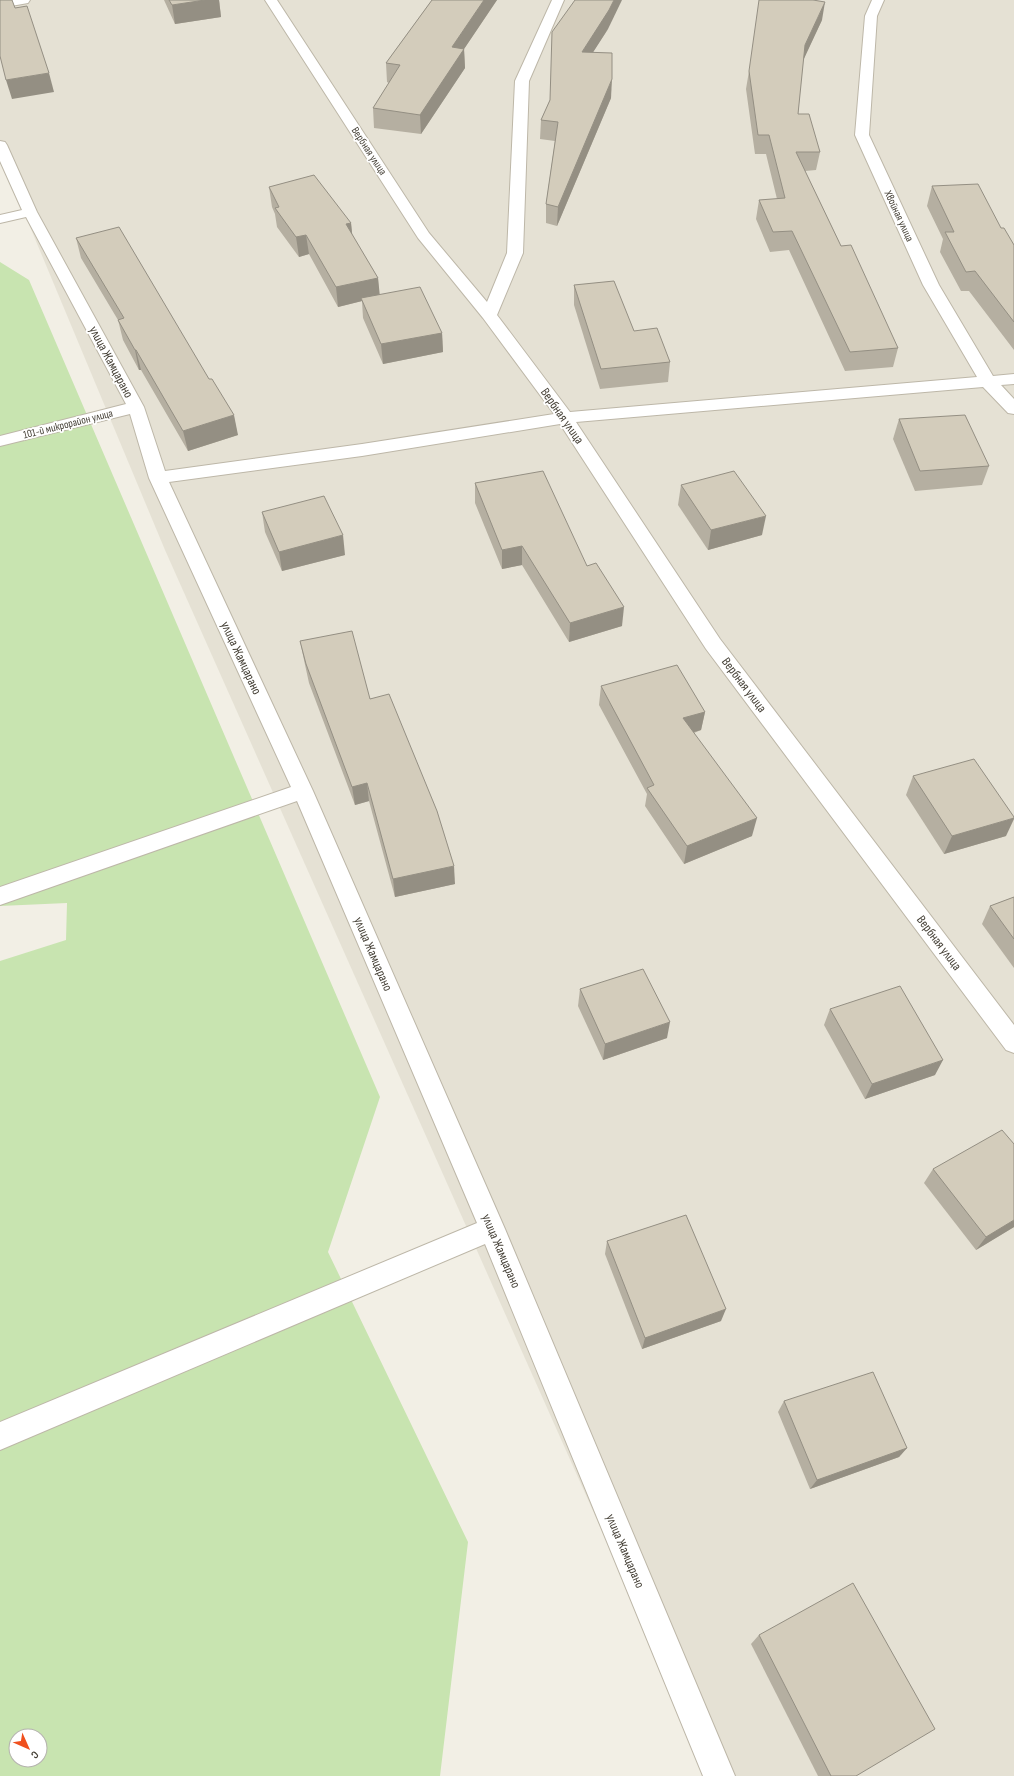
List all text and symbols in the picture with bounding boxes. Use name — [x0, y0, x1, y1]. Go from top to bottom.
street label: Вербная улица — [349, 124, 389, 178]
street label: Хвойная улица — [881, 188, 916, 244]
street label: улица Жамцарано — [85, 323, 137, 401]
street label: Вербная улица — [537, 385, 587, 447]
street label: 101-й микрорайон улица — [22, 407, 114, 441]
street label: улица Жамцарано — [217, 619, 265, 697]
street label: Вербная улица — [718, 654, 770, 716]
street label: Вербная улица — [913, 912, 965, 974]
street label: улица Жамцарано — [350, 915, 396, 993]
street label: улица Жамцарано — [478, 1212, 524, 1290]
street label: улица Жамцарано — [602, 1512, 648, 1590]
north arrow — [8, 1728, 48, 1768]
text: С — [28, 1748, 41, 1762]

